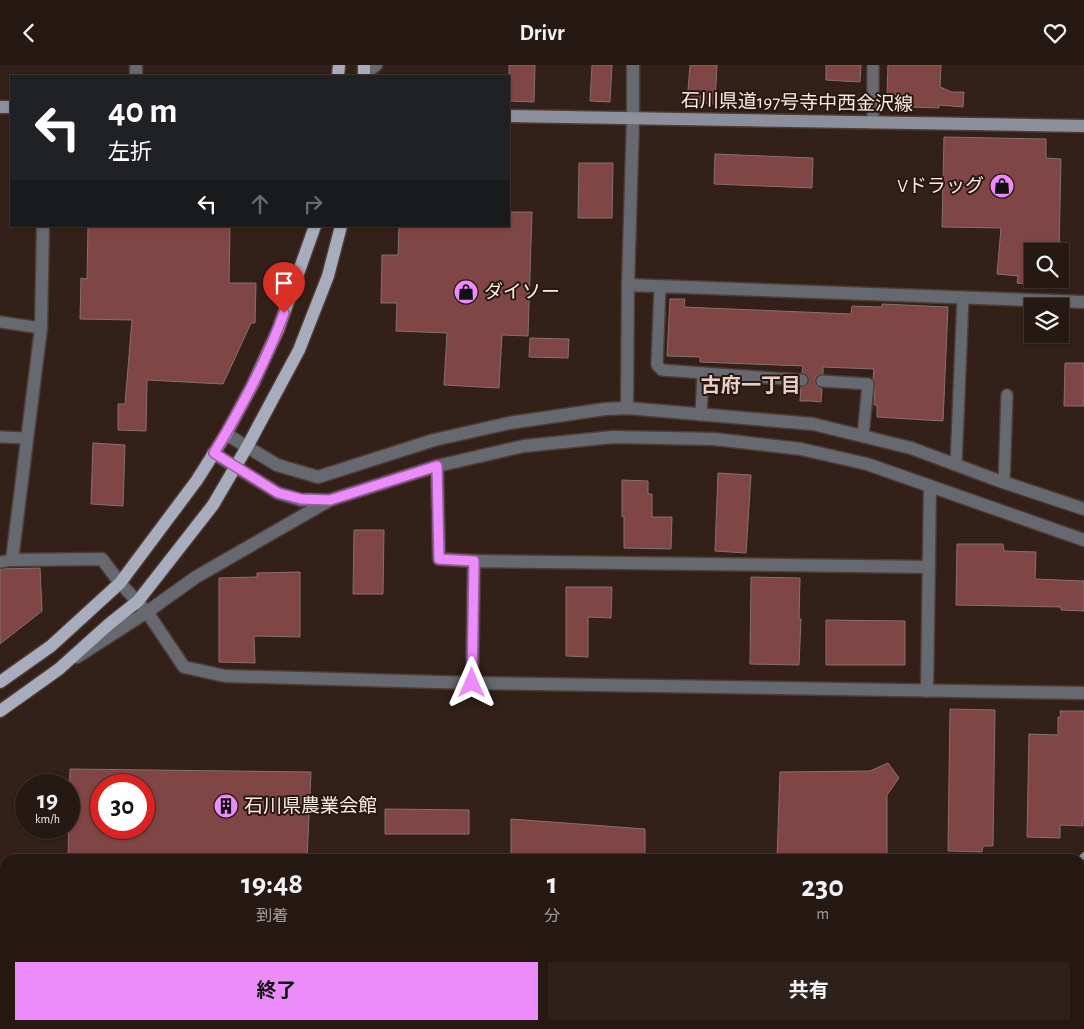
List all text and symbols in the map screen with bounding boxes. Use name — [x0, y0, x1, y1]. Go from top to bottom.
icon: back — [15, 19, 43, 47]
icon: heart — [1041, 19, 1069, 47]
text: Drivr — [519, 22, 565, 44]
street label: 石川県道197号寺中西金沢線 — [681, 89, 913, 115]
text: 40 m — [108, 94, 177, 129]
icon: left — [25, 95, 90, 160]
text: 左折 — [108, 141, 152, 163]
shop icon: Vドラッグ — [989, 173, 1015, 199]
place label: Vドラッグ — [897, 176, 984, 196]
icon: left — [193, 190, 221, 218]
icon: ahead — [246, 190, 274, 218]
icon: right — [299, 190, 327, 218]
map controls — [1024, 243, 1069, 343]
button: search — [1024, 243, 1069, 288]
pin — [263, 262, 305, 313]
icon: arrive — [270, 269, 298, 297]
shop icon: ダイソー — [453, 279, 479, 305]
place label: ダイソー — [484, 281, 560, 302]
button: layers — [1024, 298, 1069, 343]
district label: 古府一丁目 — [701, 375, 801, 396]
position arrow — [445, 656, 497, 708]
speed limit sign: 30 — [90, 774, 155, 839]
text: 19 — [37, 788, 58, 813]
building icon: 石川県農業会館 — [213, 793, 239, 819]
place label: 石川県農業会館 — [244, 795, 377, 816]
text: km/h — [35, 813, 60, 825]
text: 19:48 — [241, 869, 303, 899]
text: 1 — [547, 869, 558, 899]
text: 230 — [801, 872, 844, 902]
text: m — [816, 906, 829, 922]
text: 到着 — [256, 908, 288, 924]
text: 分 — [544, 908, 560, 924]
button: 終了 — [15, 962, 538, 1020]
button: 共有 — [548, 962, 1070, 1020]

